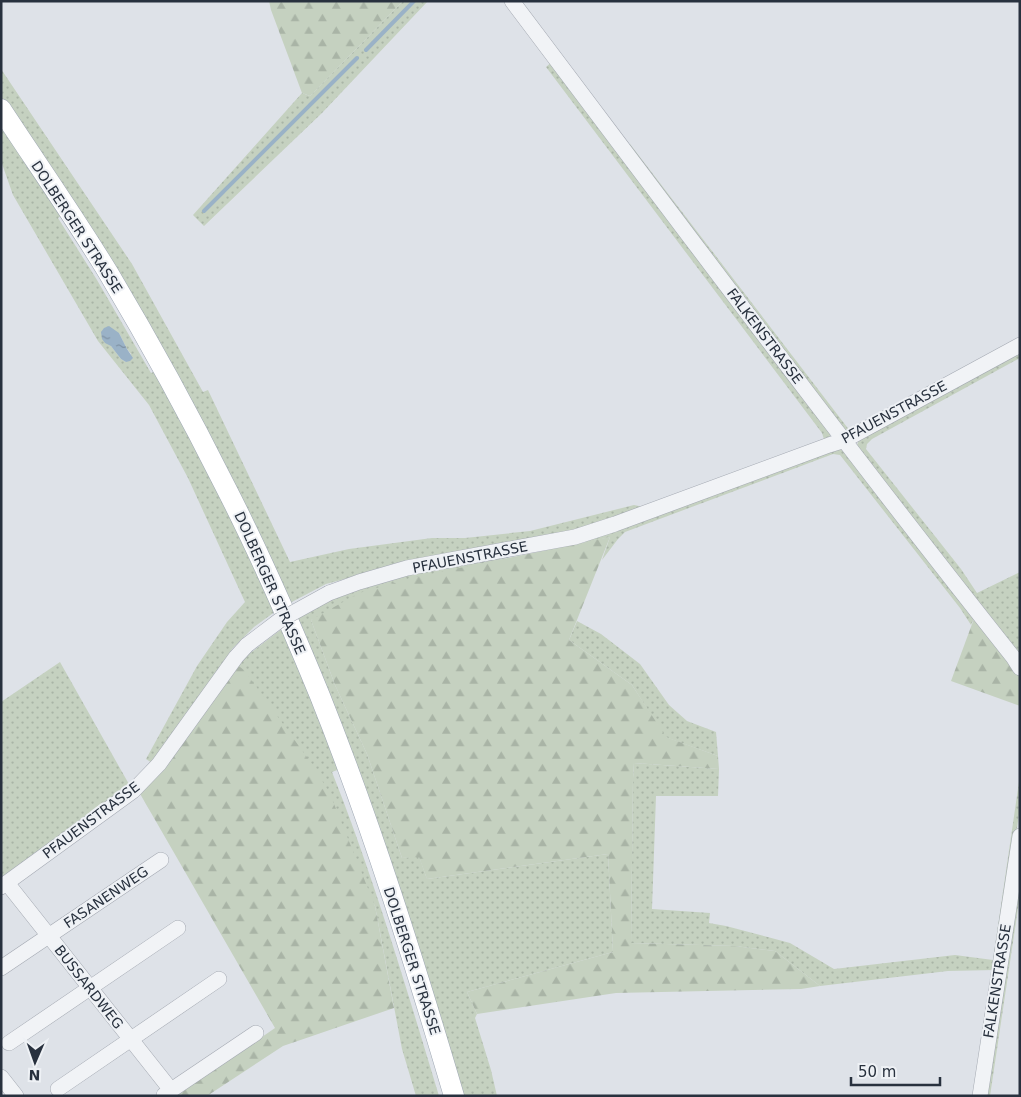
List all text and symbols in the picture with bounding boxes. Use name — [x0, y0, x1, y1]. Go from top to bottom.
street label: DOLBERGER STRASSE — [28, 158, 126, 296]
street label: FALKENSTRASSE — [724, 285, 806, 387]
street label: PFAUENSTRASSE — [839, 377, 949, 447]
street label: DOLBERGER STRASSE — [231, 509, 309, 657]
street label: PFAUENSTRASSE — [411, 538, 529, 576]
street label: PFAUENSTRASSE — [39, 778, 143, 862]
street label: FASANENWEG — [61, 863, 151, 931]
street label: DOLBERGER STRASSE — [381, 885, 443, 1037]
street label: FALKENSTRASSE — [980, 923, 1014, 1039]
street label: BUSSARDWEG — [51, 942, 127, 1032]
north arrow — [10, 1037, 60, 1087]
scale bar — [851, 1054, 940, 1086]
text: 50 m — [858, 1063, 896, 1081]
text: N — [28, 1067, 41, 1083]

